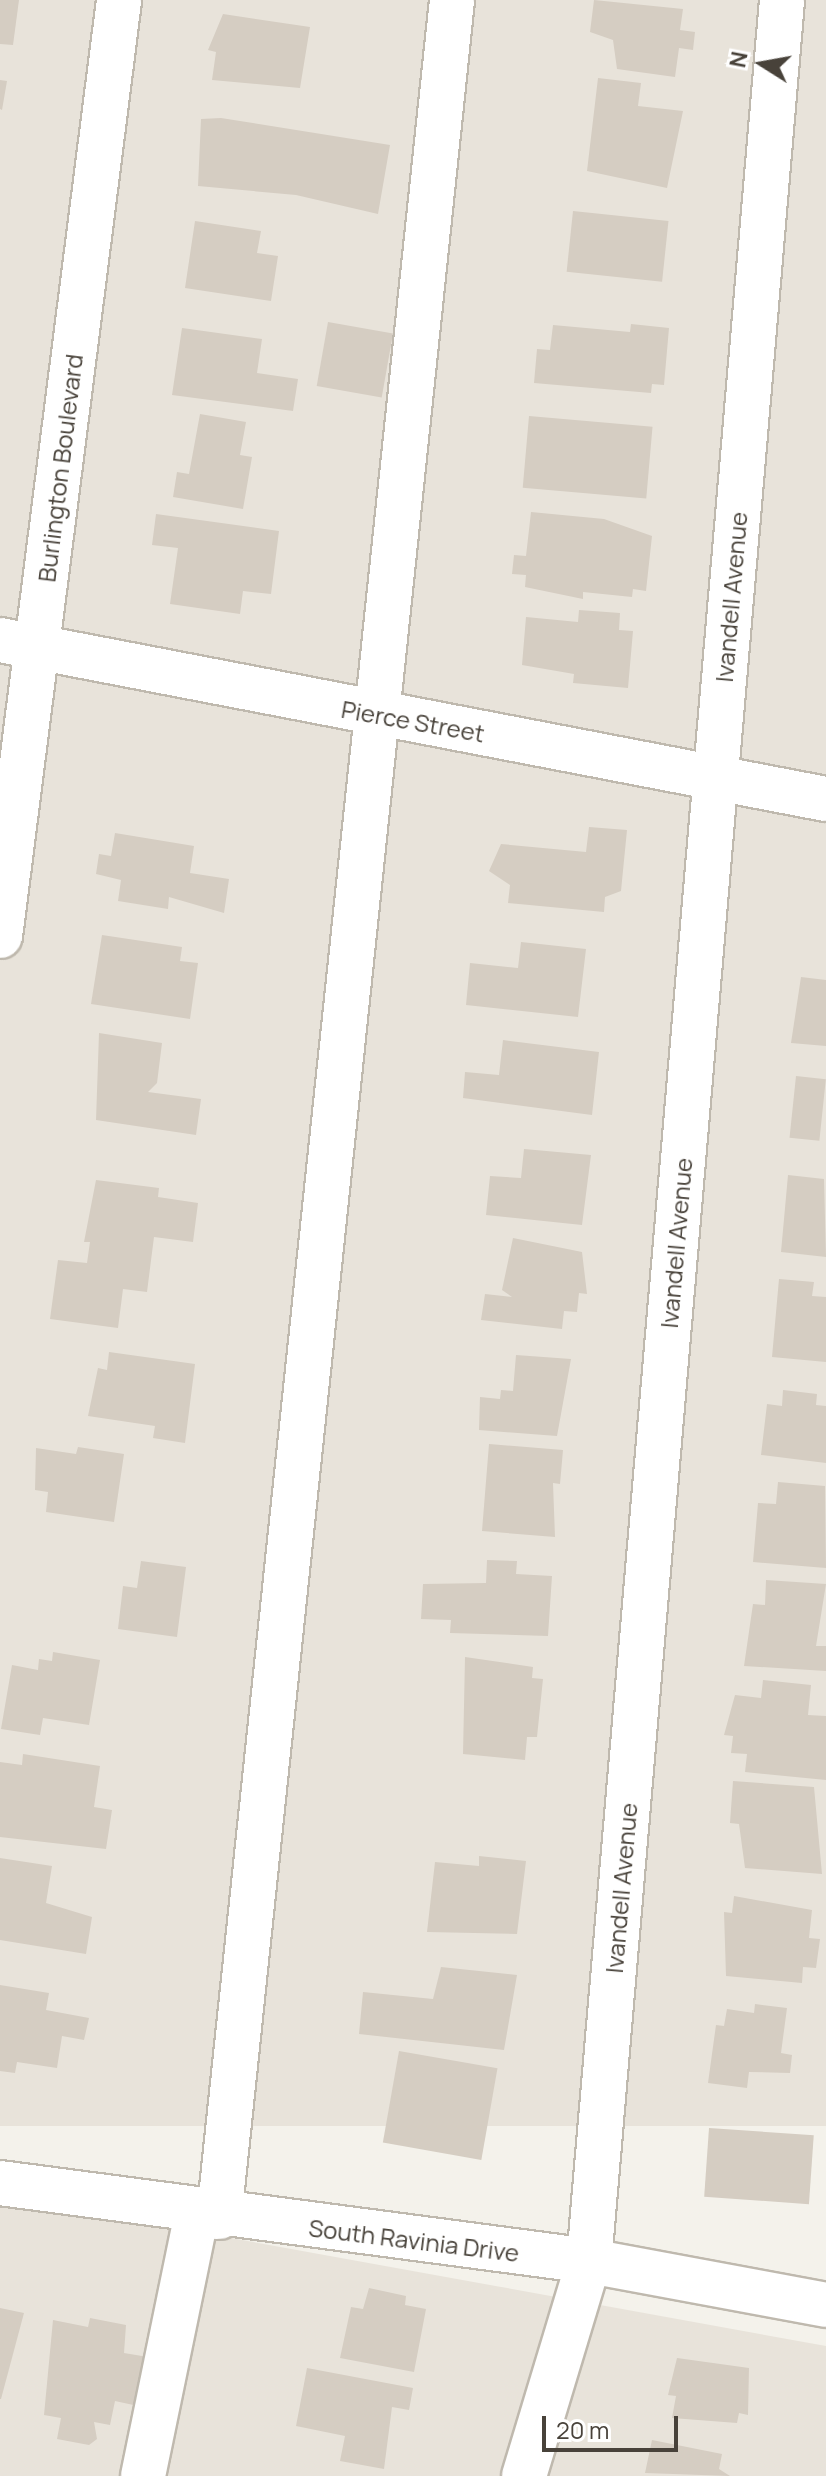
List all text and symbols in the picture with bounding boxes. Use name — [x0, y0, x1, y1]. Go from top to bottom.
north arrow — [722, 24, 802, 104]
text: N — [722, 49, 755, 70]
street label: Burlington Boulevard — [32, 352, 88, 584]
street label: Ivandell Avenue — [709, 511, 753, 683]
street label: Pierce Street — [339, 694, 487, 748]
street label: Ivandell Avenue — [654, 1157, 698, 1329]
street label: Ivandell Avenue — [599, 1802, 643, 1974]
street label: South Ravinia Drive — [307, 2213, 521, 2267]
scale bar — [546, 2400, 682, 2450]
text: 20 m — [556, 2413, 609, 2446]

